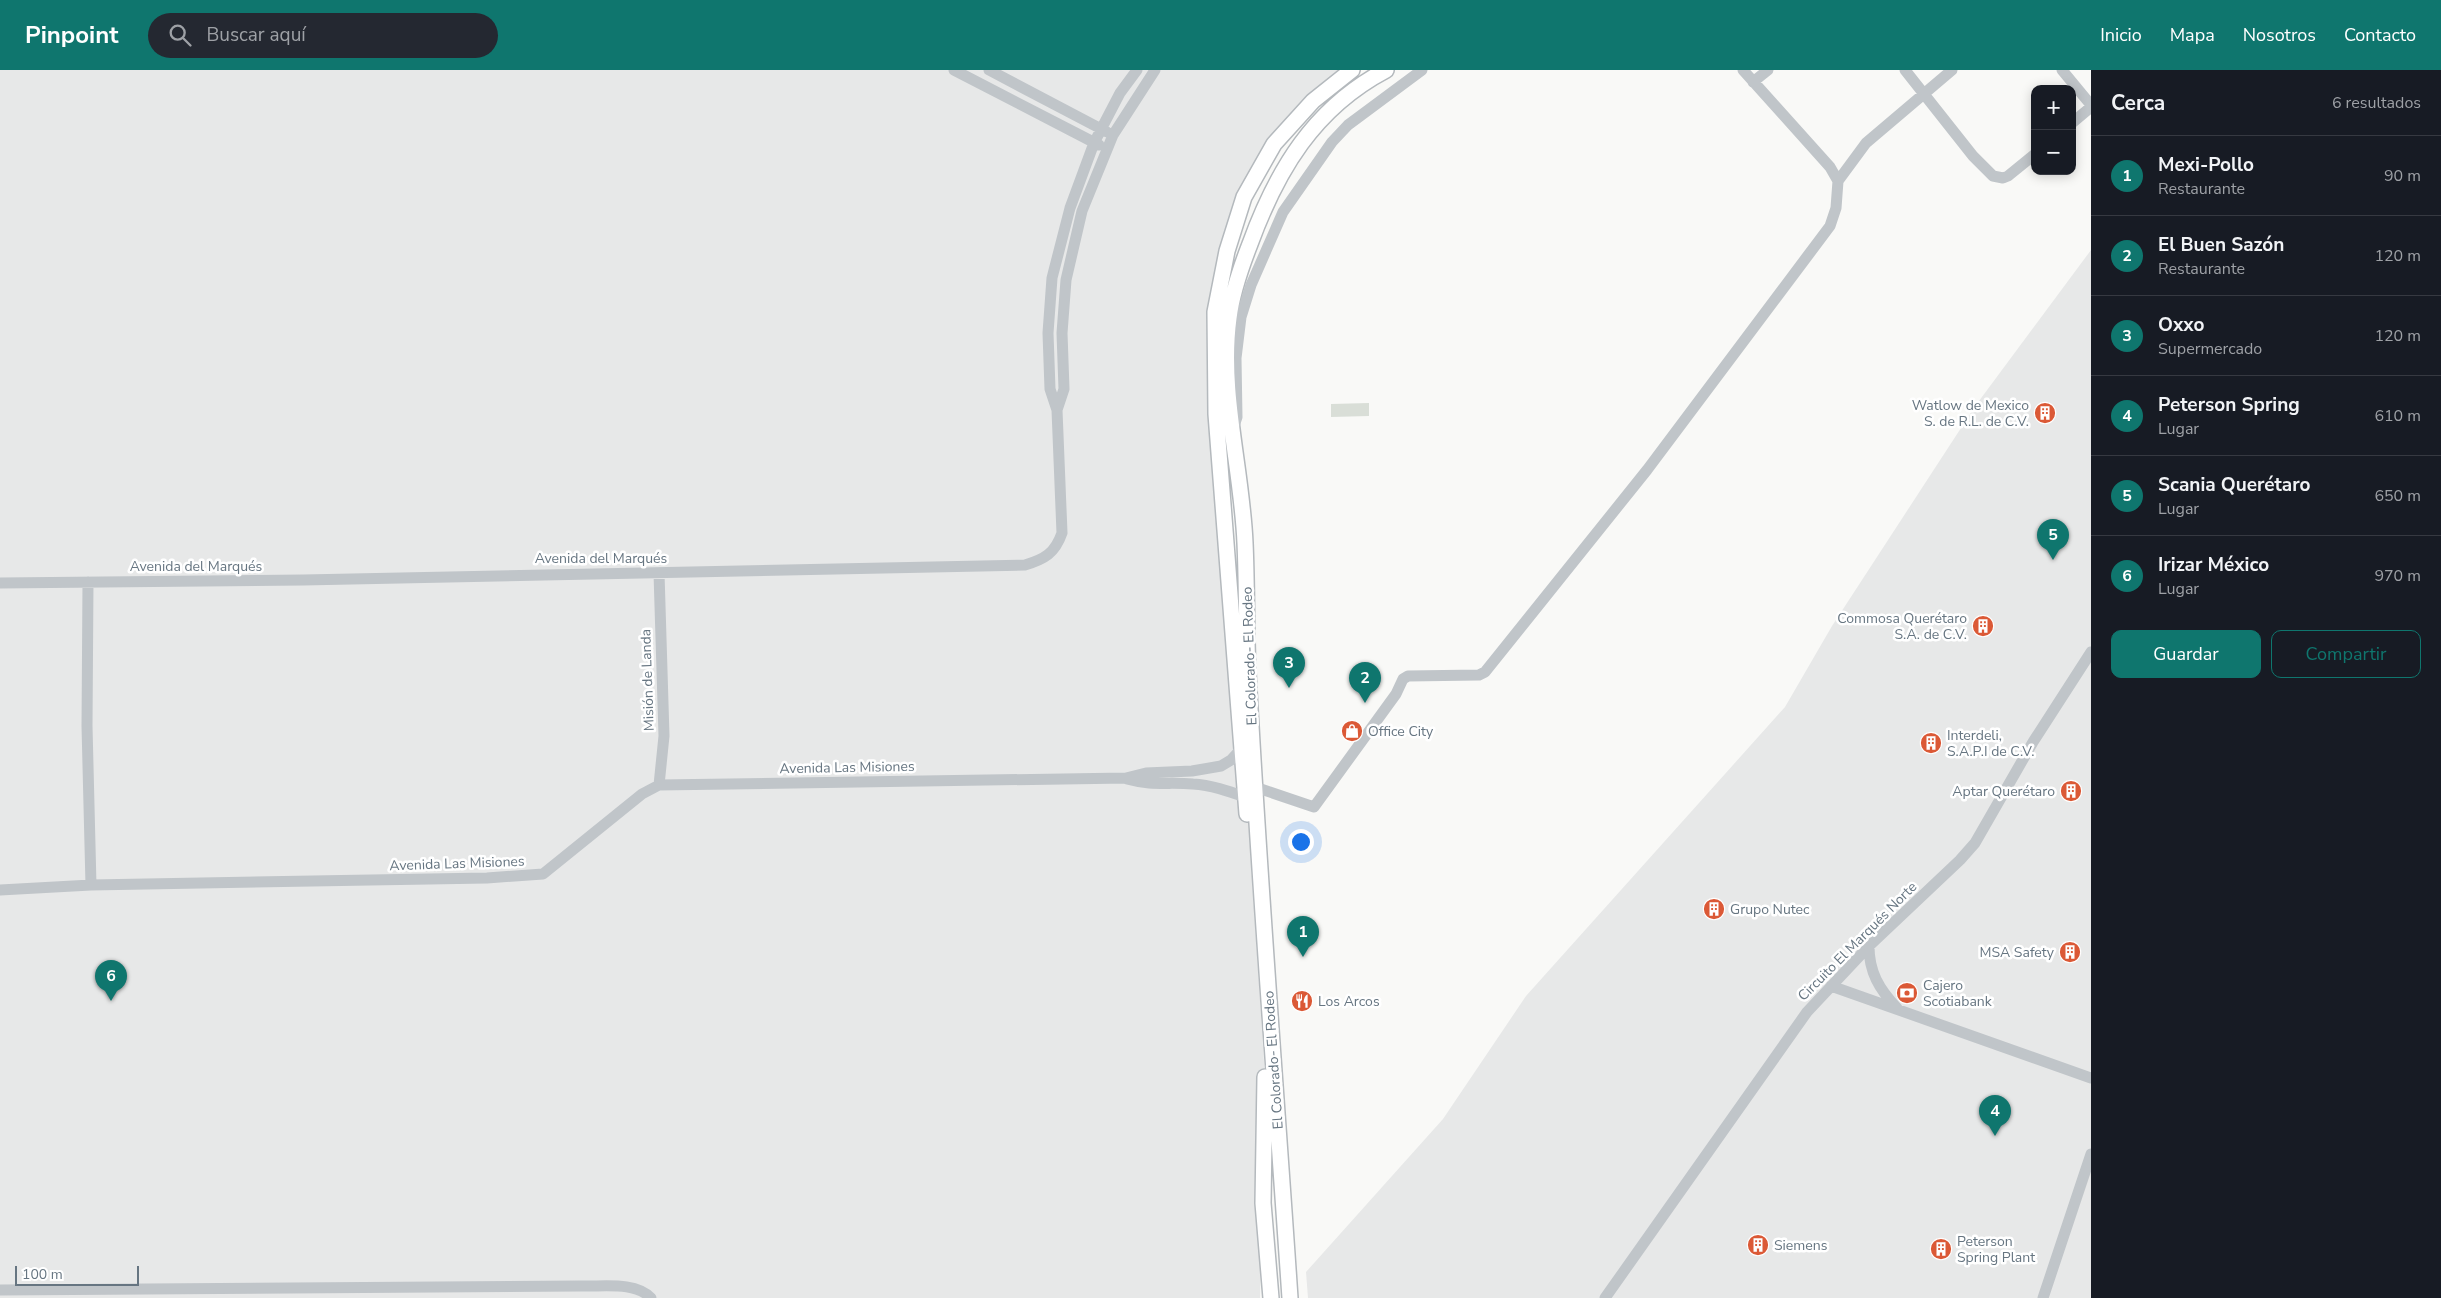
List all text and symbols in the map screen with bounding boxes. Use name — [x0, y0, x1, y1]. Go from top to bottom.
search box — [148, 13, 498, 58]
text: Pinpoint — [25, 19, 118, 51]
icon: search — [166, 21, 194, 49]
text: Buscar aquí — [206, 22, 306, 48]
text: Inicio — [2100, 23, 2142, 47]
text: Mapa — [2170, 23, 2215, 47]
text: Nosotros — [2243, 23, 2316, 47]
text: Contacto — [2344, 23, 2416, 47]
map controls — [2031, 85, 2076, 175]
button: + — [2031, 85, 2076, 130]
text: Cerca — [2111, 89, 2165, 117]
text: 6 resultados — [2332, 92, 2421, 114]
button: − — [2031, 130, 2076, 175]
text: Mexi-Pollo — [2158, 152, 2254, 178]
text: 1 — [2122, 165, 2132, 187]
text: 90 m — [2384, 165, 2421, 187]
text: Restaurante — [2158, 178, 2245, 200]
text: El Buen Sazón — [2158, 232, 2284, 258]
text: 2 — [2122, 245, 2132, 267]
text: 120 m — [2374, 245, 2421, 267]
text: Restaurante — [2158, 258, 2245, 280]
text: Oxxo — [2158, 312, 2204, 338]
text: 3 — [2122, 325, 2132, 347]
text: 120 m — [2374, 325, 2421, 347]
text: Supermercado — [2158, 338, 2262, 360]
text: Peterson Spring — [2158, 392, 2300, 418]
place label: Watlow de Mexico S. de R.L. de C.V. — [1912, 396, 2029, 431]
building icon: Watlow de Mexico S. de R.L. de C.V. — [2033, 401, 2057, 425]
text: 4 — [2122, 405, 2132, 427]
text: 610 m — [2374, 405, 2421, 427]
text: Lugar — [2158, 418, 2199, 440]
text: Scania Querétaro — [2158, 472, 2310, 498]
text: 5 — [2122, 485, 2132, 507]
text: 650 m — [2374, 485, 2421, 507]
text: Lugar — [2158, 498, 2199, 520]
pin: 5 — [2037, 519, 2069, 560]
street label: Avenida del Marqués — [535, 549, 668, 568]
text: Irizar México — [2158, 552, 2269, 578]
street label: Avenida del Marqués — [130, 557, 263, 576]
text: 6 — [2122, 565, 2132, 587]
text: 970 m — [2374, 565, 2421, 587]
text: Lugar — [2158, 578, 2199, 600]
street label: El Colorado- El Rodeo — [1238, 586, 1261, 726]
place label: Commosa Querétaro S.A. de C.V. — [1837, 609, 1967, 644]
building icon: Commosa Querétaro S.A. de C.V. — [1971, 614, 1995, 638]
street label: Misión de Landa — [636, 629, 659, 731]
button: Guardar — [2111, 630, 2261, 678]
button: Compartir — [2271, 630, 2421, 678]
pin: 3 — [1273, 647, 1305, 688]
pin: 2 — [1349, 662, 1381, 703]
shop icon: Office City — [1340, 719, 1364, 743]
place label: Office City — [1368, 722, 1434, 741]
place label: Interdeli, S.A.P.I de C.V. — [1947, 726, 2034, 761]
building icon: Interdeli, S.A.P.I de C.V. — [1919, 731, 1943, 755]
street label: Avenida Las Misiones — [779, 757, 915, 778]
building icon: Aptar Querétaro — [2059, 779, 2083, 803]
place label: Aptar Querétaro — [1952, 782, 2055, 801]
your location — [1288, 829, 1314, 855]
street label: Avenida Las Misiones — [389, 852, 525, 875]
street label: Circuito El Marqués Norte — [1794, 878, 1921, 1005]
building icon: Grupo Nutec — [1702, 897, 1726, 921]
place label: Grupo Nutec — [1730, 900, 1810, 919]
pin: 1 — [1287, 916, 1319, 957]
building icon: MSA Safety — [2058, 940, 2082, 964]
place label: MSA Safety — [1980, 943, 2055, 962]
pin: 6 — [95, 960, 127, 1001]
place label: Cajero Scotiabank — [1923, 976, 1993, 1011]
bank icon: Cajero Scotiabank — [1895, 981, 1919, 1005]
restaurant icon: Los Arcos — [1290, 989, 1314, 1013]
street label: El Colorado- El Rodeo — [1259, 990, 1288, 1130]
place label: Los Arcos — [1318, 992, 1380, 1011]
pin: 4 — [1979, 1095, 2011, 1136]
place label: Peterson Spring Plant — [1957, 1232, 2035, 1267]
building icon: Siemens — [1746, 1233, 1770, 1257]
place label: Siemens — [1774, 1236, 1828, 1255]
building icon: Peterson Spring Plant — [1929, 1237, 1953, 1261]
scale bar — [15, 1263, 139, 1286]
text: 100 m — [22, 1265, 63, 1284]

